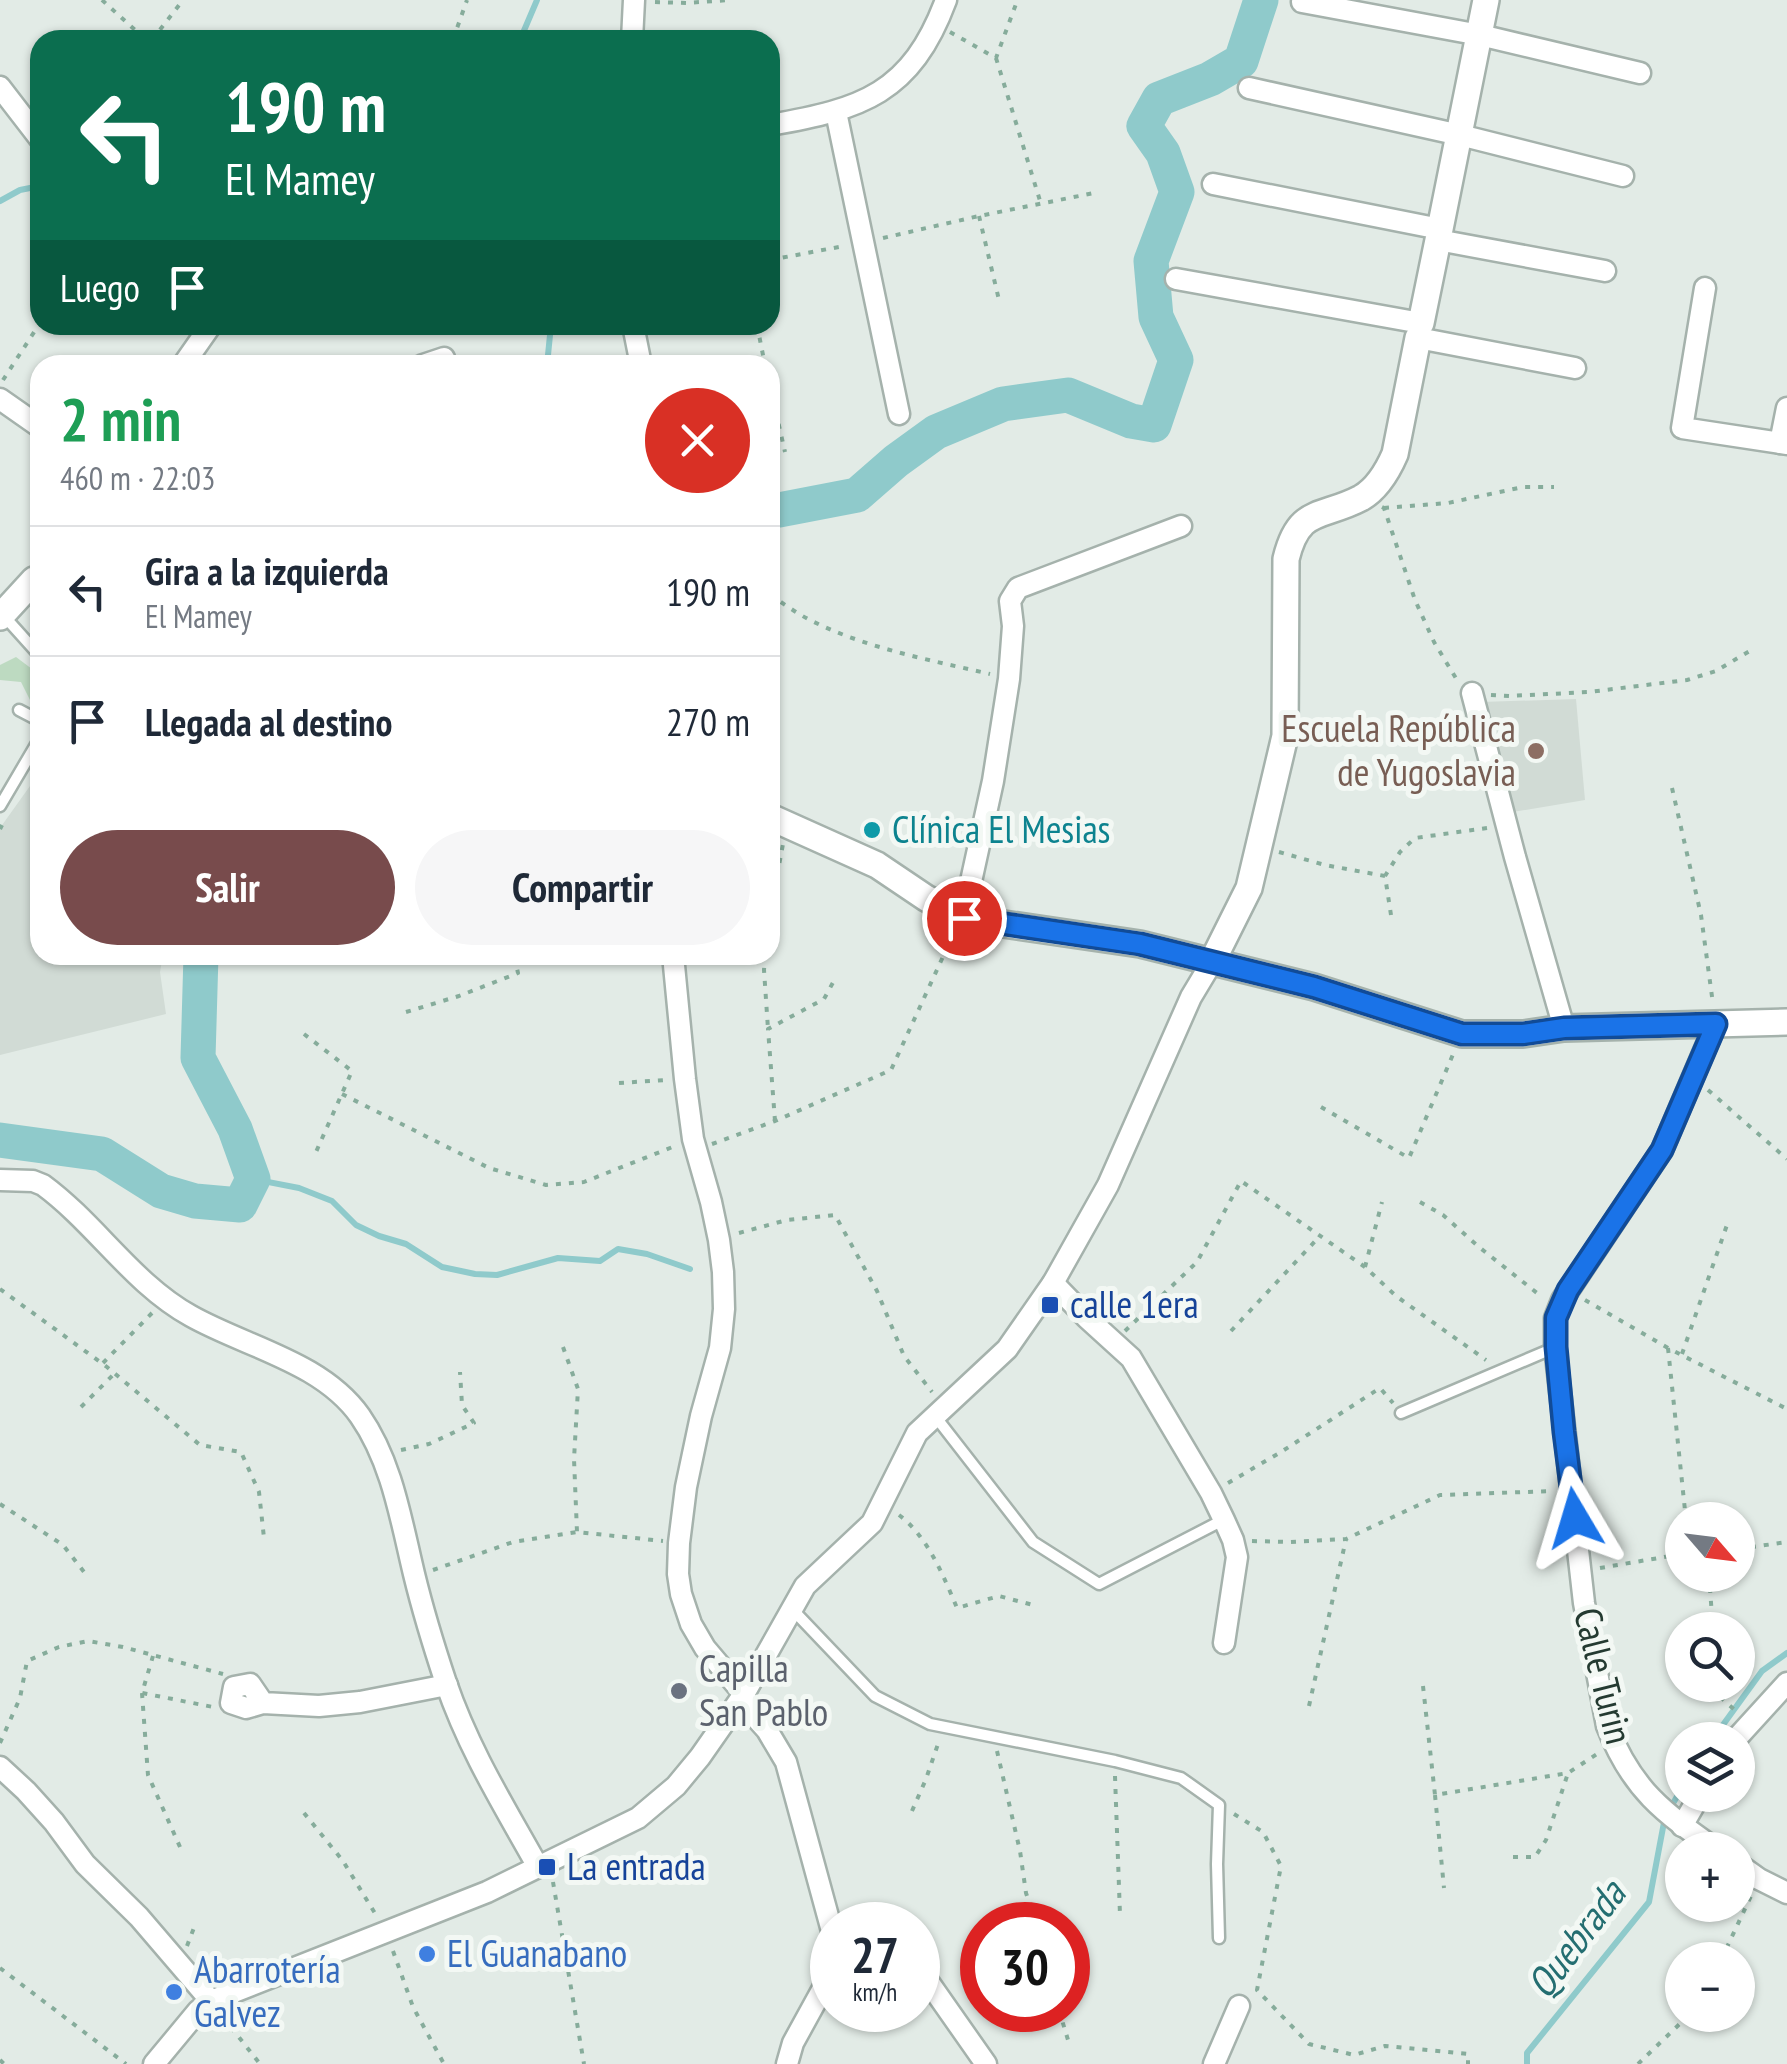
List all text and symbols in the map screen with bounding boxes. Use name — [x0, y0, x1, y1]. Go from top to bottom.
text: 190 m — [225, 61, 386, 151]
icon: left — [60, 70, 190, 200]
text: El Mamey — [225, 149, 375, 207]
icon: arrive — [160, 260, 215, 315]
text: Luego — [60, 263, 140, 312]
text: 2 min — [60, 380, 181, 458]
button: close — [645, 388, 750, 493]
text: 460 m · 22:03 — [60, 457, 215, 499]
text: Gira a la izquierda — [145, 546, 389, 595]
icon: left — [60, 564, 115, 619]
text: 190 m — [666, 567, 750, 616]
text: El Mamey — [145, 595, 252, 637]
icon: arrive — [60, 694, 115, 749]
text: Llegada al destino — [145, 697, 392, 746]
text: 270 m — [666, 697, 750, 746]
place label: Escuela República de Yugoslavia — [1281, 703, 1516, 796]
marker: Escuela República de Yugoslavia — [1525, 740, 1547, 762]
place label: Clínica El Mesias — [892, 804, 1110, 853]
marker: Clínica El Mesias — [861, 819, 883, 841]
button: Salir — [60, 830, 395, 945]
button: Compartir — [415, 830, 750, 945]
pin — [922, 876, 1007, 961]
icon: arrive — [937, 891, 992, 946]
place label: calle 1era — [1070, 1279, 1199, 1328]
marker: calle 1era — [1039, 1294, 1061, 1316]
position arrow — [1523, 1466, 1627, 1570]
north arrow — [1665, 1502, 1755, 1592]
map controls — [1665, 1502, 1755, 2032]
street label: Calle Turin — [1564, 1603, 1645, 1749]
button: search — [1665, 1612, 1755, 1702]
place label: Capilla San Pablo — [699, 1643, 828, 1736]
marker: Capilla San Pablo — [668, 1680, 690, 1702]
button: layers — [1665, 1722, 1755, 1812]
button: + — [1665, 1832, 1755, 1922]
place label: La entrada — [567, 1841, 706, 1890]
marker: La entrada — [536, 1856, 558, 1878]
water label: Quebrada — [1514, 1868, 1637, 2007]
speed limit sign: 30 — [960, 1902, 1090, 2032]
text: 27 — [851, 1922, 899, 1987]
place label: El Guanabano — [447, 1928, 627, 1977]
button: − — [1665, 1942, 1755, 2032]
marker: El Guanabano — [416, 1943, 438, 1965]
place label: Abarrotería Galvez — [194, 1944, 341, 2037]
text: km/h — [853, 1976, 897, 2008]
marker: Abarrotería Galvez — [163, 1981, 185, 2003]

